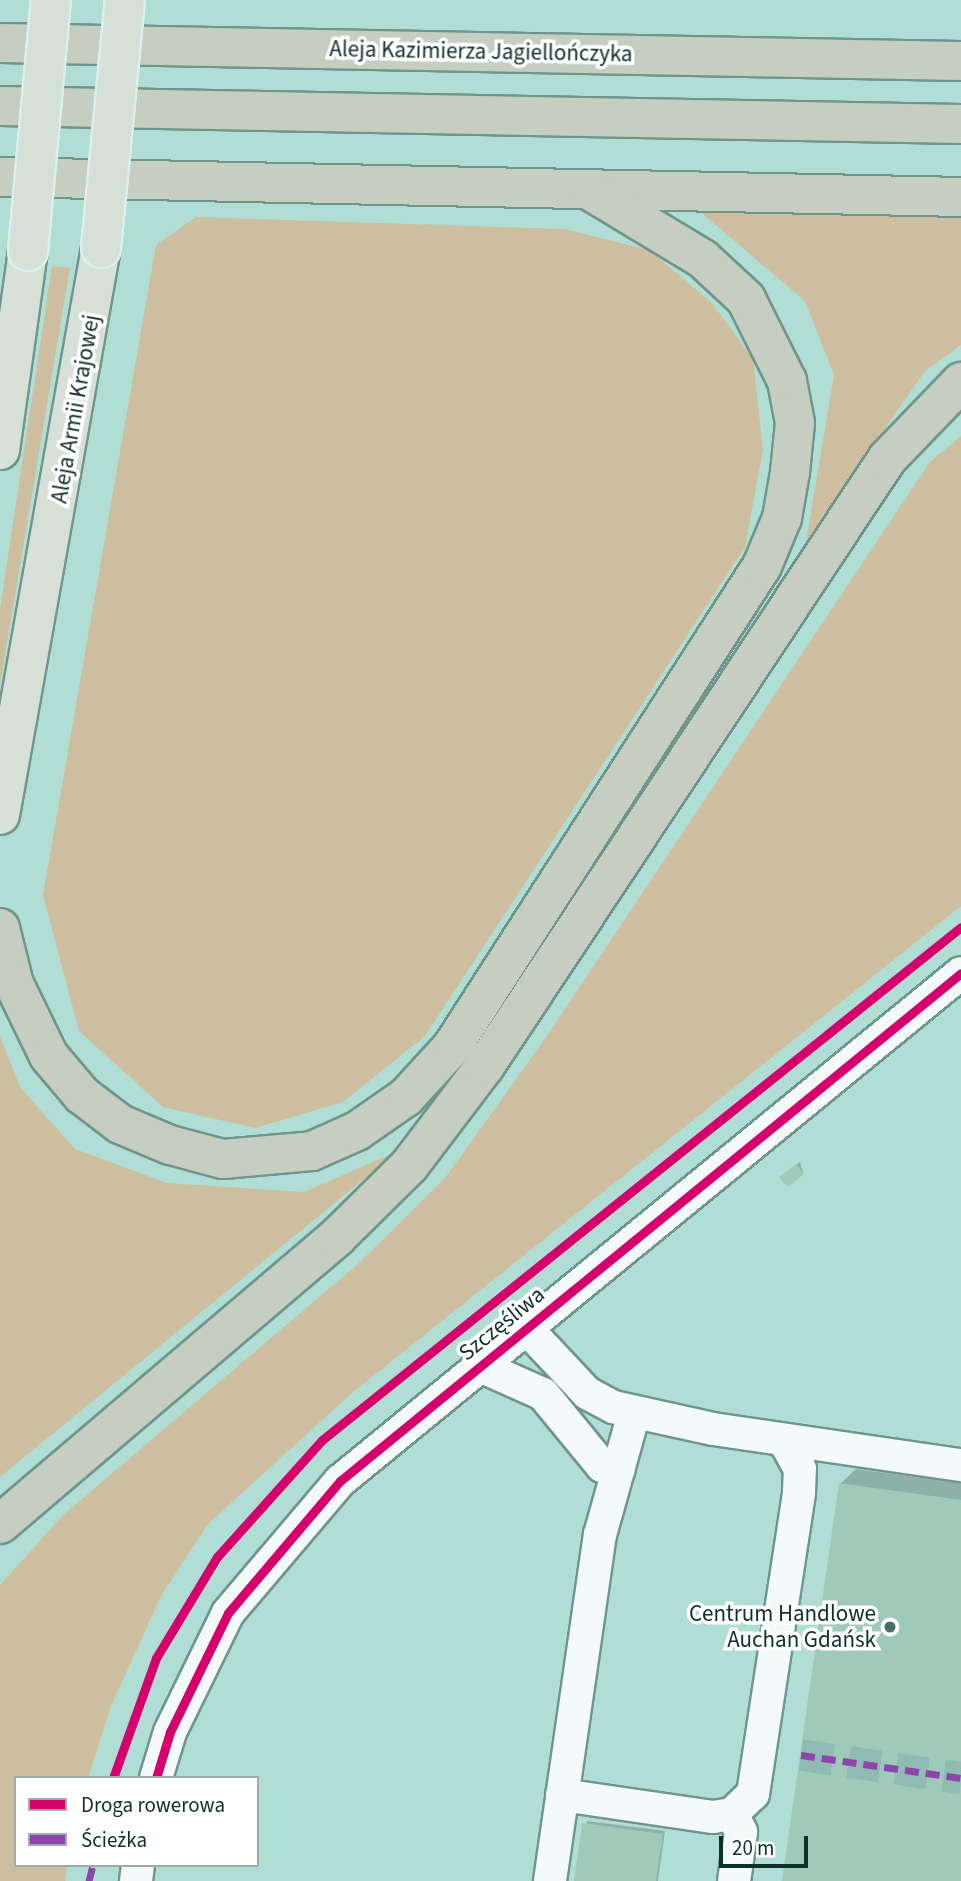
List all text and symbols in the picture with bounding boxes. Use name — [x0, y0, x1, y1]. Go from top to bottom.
street label: Aleja Kazimierza Jagiellończyka — [329, 36, 633, 68]
street label: Aleja Armii Krajowej — [46, 313, 106, 505]
street label: Szczęśliwa — [454, 1281, 550, 1367]
place label: Centrum Handlowe Auchan Gdańsk — [689, 1600, 876, 1654]
marker: Centrum Handlowe Auchan Gdańsk — [882, 1619, 898, 1635]
legend — [14, 1776, 259, 1867]
text: Droga rowerowa — [81, 1790, 225, 1820]
scale bar — [723, 1822, 812, 1866]
text: Ścieżka — [81, 1825, 147, 1855]
text: 20 m — [732, 1833, 774, 1863]

